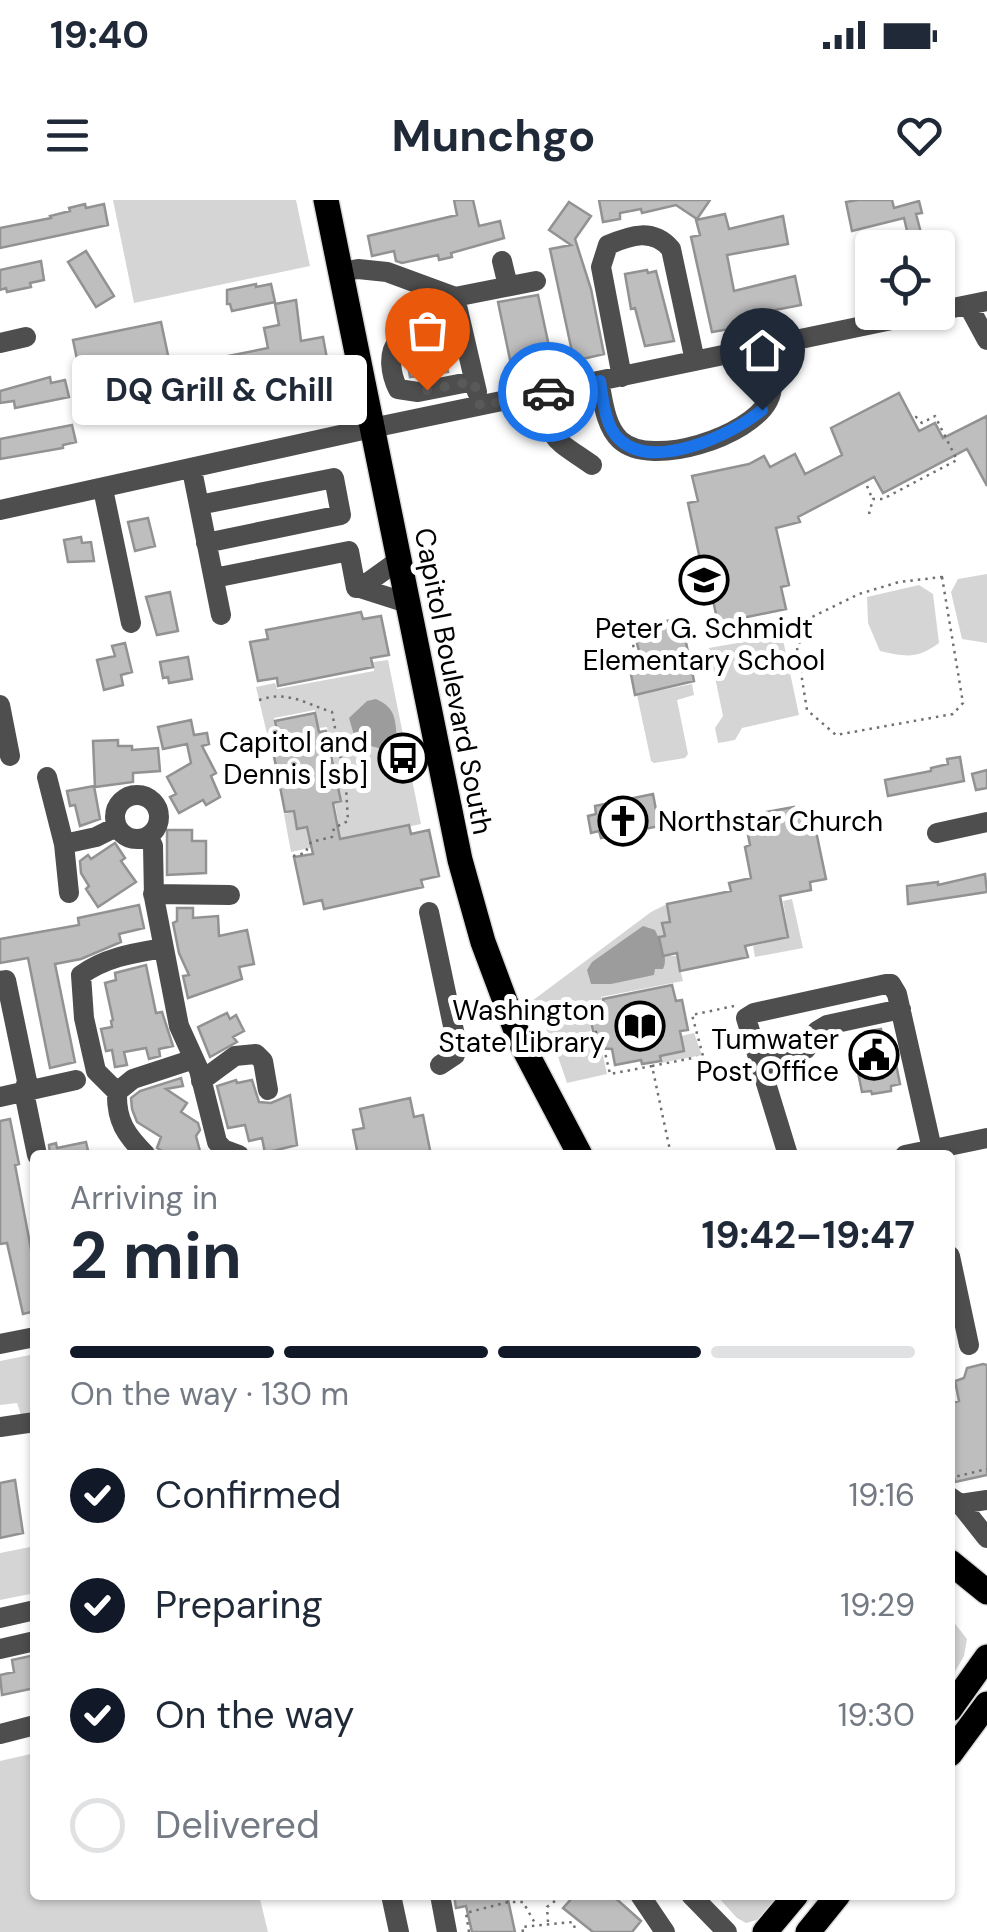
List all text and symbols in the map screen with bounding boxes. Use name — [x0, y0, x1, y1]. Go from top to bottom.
text: 19:40 — [50, 10, 149, 60]
text: Munchgo — [392, 106, 595, 165]
icon: menu — [40, 108, 95, 163]
icon: heart — [892, 108, 947, 163]
map controls — [855, 230, 955, 330]
button: locate — [855, 230, 955, 330]
pin — [385, 288, 470, 391]
icon: bag — [400, 303, 455, 358]
pin — [720, 308, 805, 411]
icon: home — [735, 323, 790, 378]
courier — [498, 342, 598, 442]
callout: DQ Grill & Chill — [72, 355, 367, 425]
icon: car — [521, 365, 576, 420]
text: DQ Grill & Chill — [105, 369, 334, 411]
street label: Capitol Boulevard South — [406, 525, 501, 838]
school or university icon: Peter G. Schmidt Elementary School — [678, 554, 730, 606]
place label: Peter G. Schmidt Elementary School — [583, 610, 825, 679]
place label: Capitol and Dennis [sb] — [219, 724, 368, 793]
bus stop icon: Capitol and Dennis [sb] — [377, 732, 429, 784]
church icon: Northstar Church — [597, 795, 649, 847]
place label: Northstar Church — [658, 803, 883, 840]
place label: Washington State Library — [438, 992, 605, 1061]
library icon: Washington State Library — [614, 1000, 666, 1052]
place label: Tumwater Post Office — [696, 1021, 839, 1090]
public building icon: Tumwater Post Office — [848, 1029, 900, 1081]
text: Arriving in — [70, 1177, 218, 1219]
text: 19:42–19:47 — [702, 1210, 915, 1260]
text: 2 min — [70, 1214, 242, 1298]
text: On the way · 130 m — [70, 1373, 349, 1415]
icon: check — [70, 1468, 125, 1523]
text: Confirmed — [155, 1470, 341, 1520]
text: 19:16 — [848, 1474, 915, 1516]
icon: check — [70, 1578, 125, 1633]
text: Preparing — [155, 1580, 323, 1630]
text: 19:29 — [840, 1584, 915, 1626]
icon: check — [70, 1688, 125, 1743]
text: On the way — [155, 1690, 354, 1740]
text: 19:30 — [838, 1694, 915, 1736]
text: Delivered — [155, 1800, 320, 1850]

